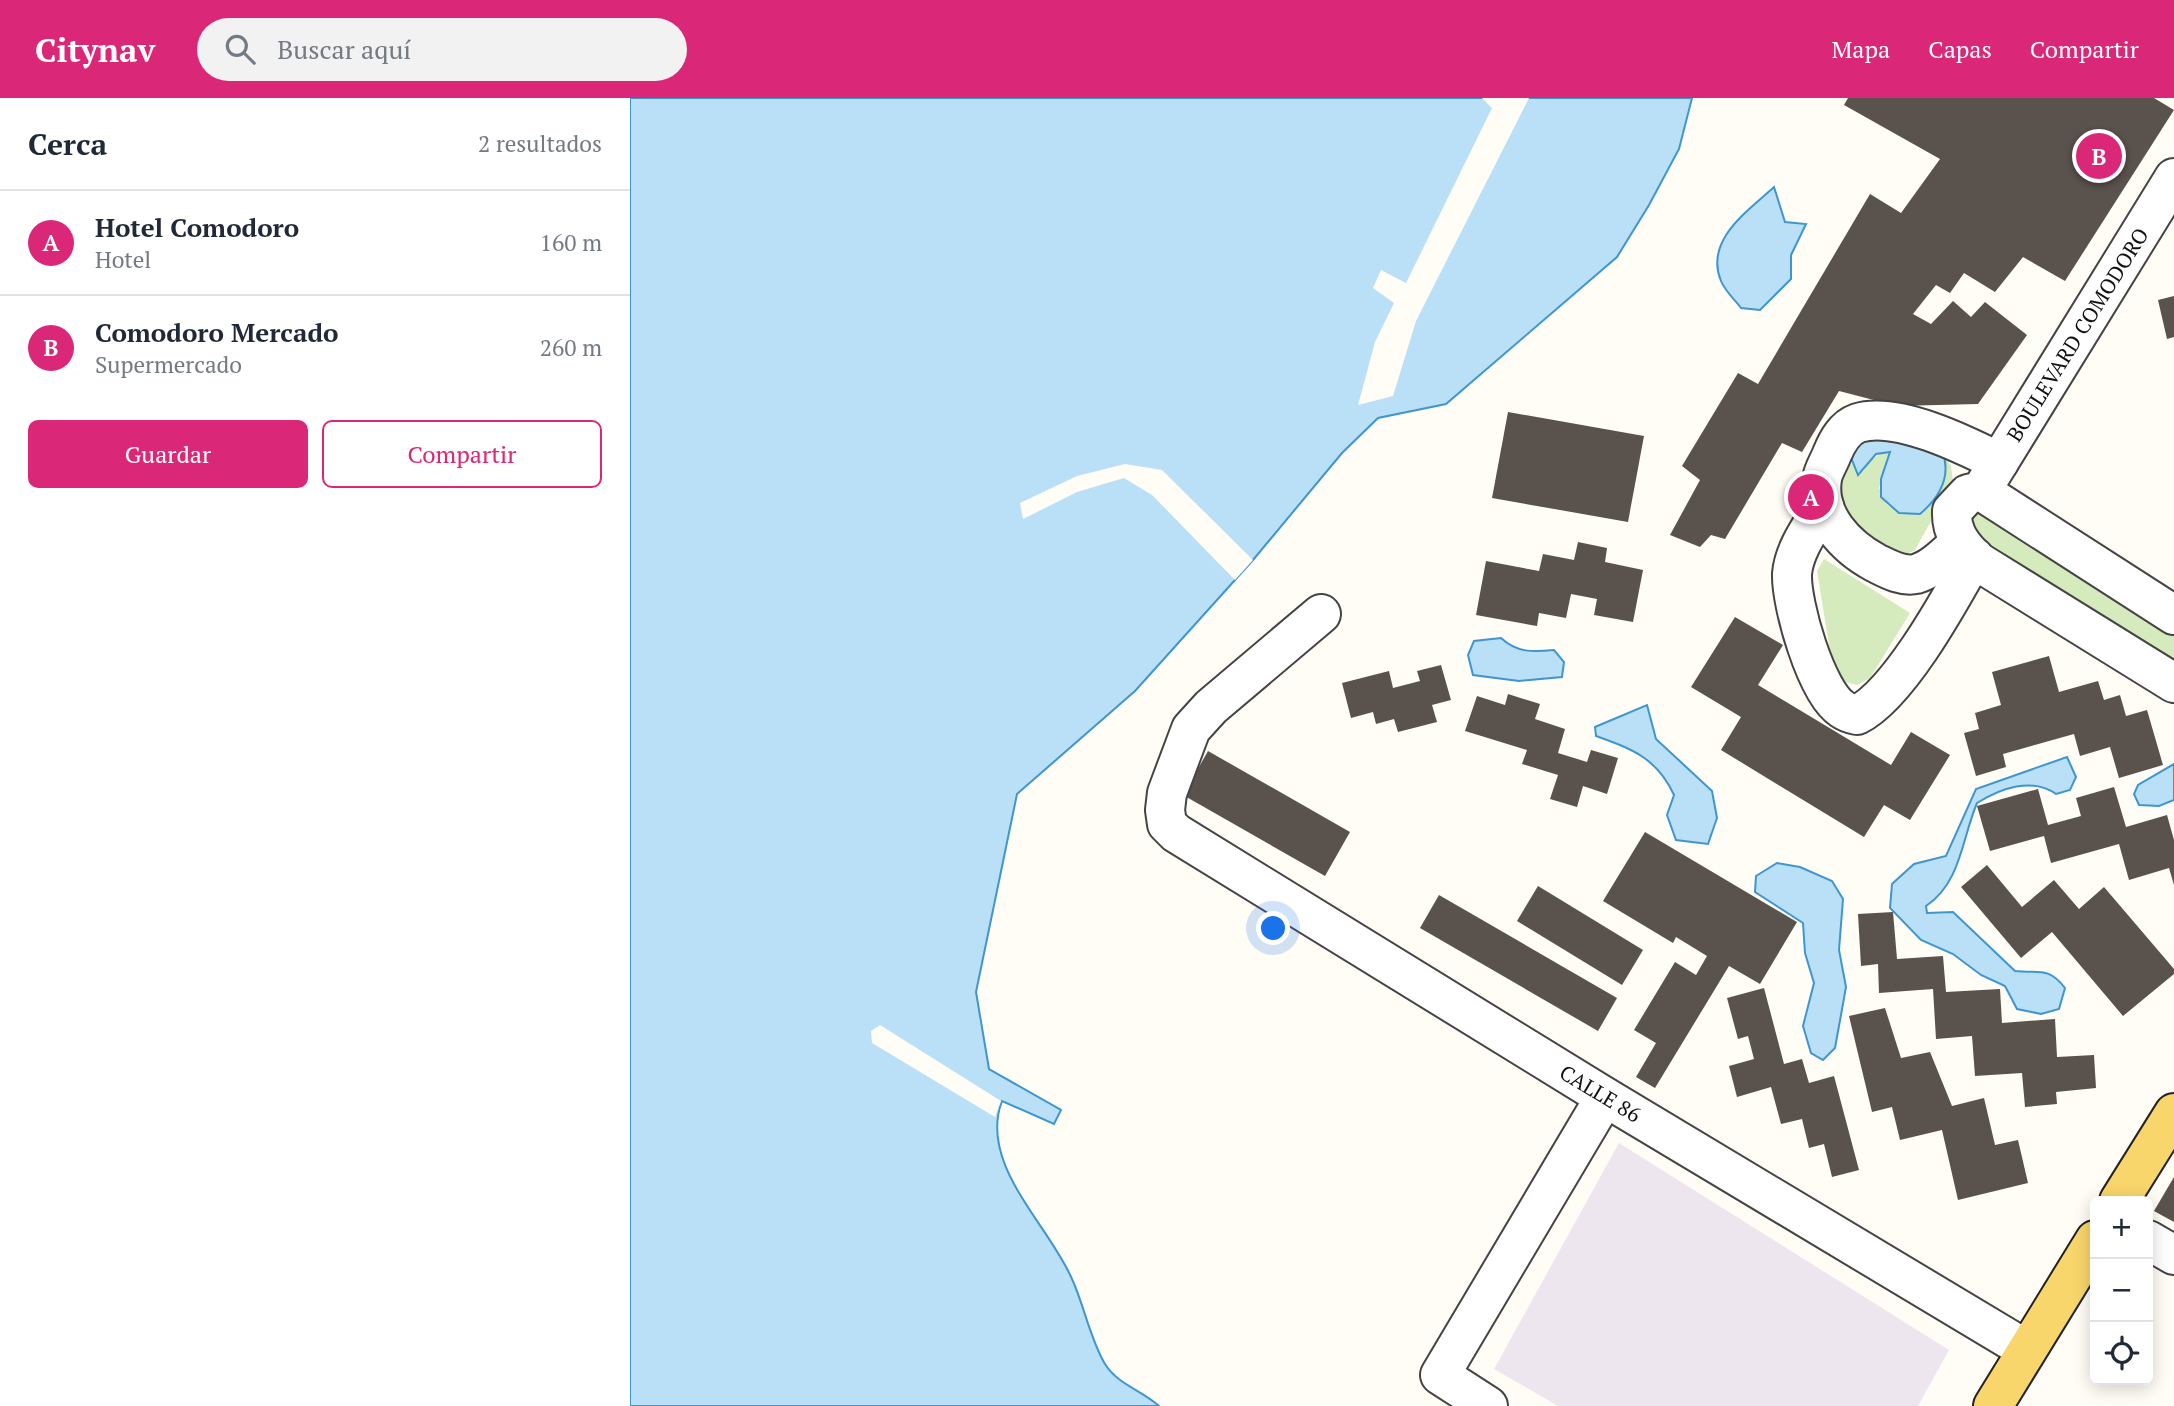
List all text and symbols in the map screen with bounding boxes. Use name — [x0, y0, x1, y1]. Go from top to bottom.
search box — [197, 18, 687, 81]
text: Citynav — [35, 28, 155, 71]
icon: search — [221, 30, 259, 68]
text: Buscar aquí — [277, 32, 411, 66]
text: Mapa — [1832, 33, 1890, 65]
text: Capas — [1928, 33, 1992, 65]
text: Compartir — [2030, 33, 2139, 65]
text: Cerca — [28, 124, 107, 164]
text: 2 resultados — [478, 128, 602, 159]
pin: B — [2076, 130, 2122, 182]
text: Hotel Comodoro — [95, 210, 299, 244]
street label: BOULEVARD COMODORO — [2000, 222, 2155, 447]
text: A — [43, 227, 59, 258]
text: 160 m — [540, 227, 602, 258]
text: Hotel — [95, 244, 151, 275]
text: Comodoro Mercado — [95, 315, 338, 349]
text: B — [44, 332, 58, 363]
text: 260 m — [540, 332, 602, 363]
text: Supermercado — [95, 349, 242, 380]
button: Guardar — [28, 420, 308, 488]
button: Compartir — [322, 420, 602, 488]
pin: A — [1788, 471, 1834, 523]
your location — [1256, 911, 1290, 945]
street label: CALLE 86 — [1555, 1058, 1646, 1128]
map controls — [2090, 1196, 2153, 1385]
button: + — [2090, 1196, 2153, 1259]
button: − — [2090, 1259, 2153, 1322]
button: locate — [2090, 1322, 2153, 1385]

